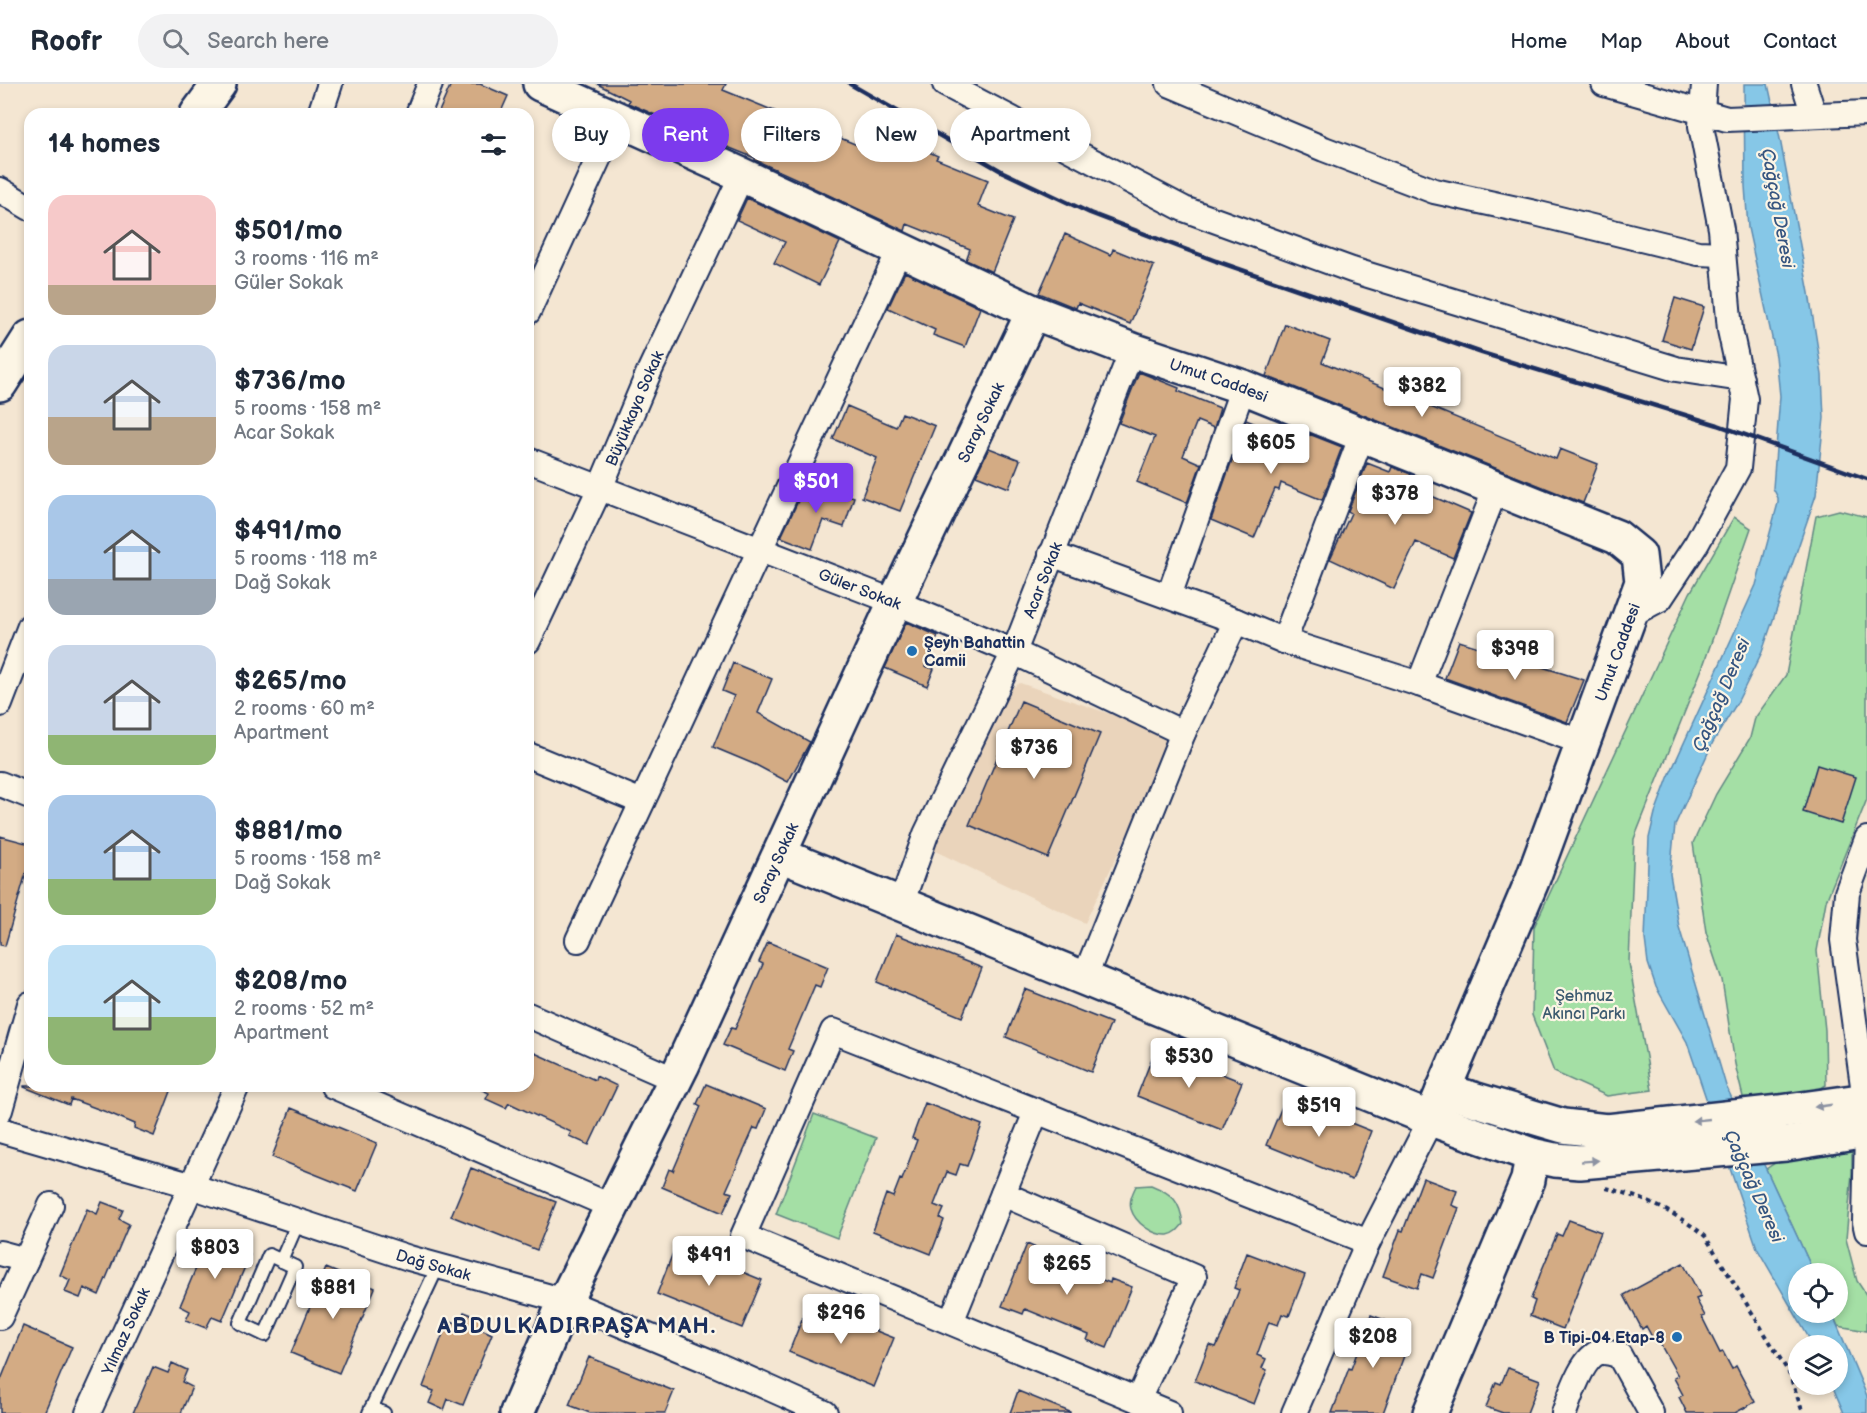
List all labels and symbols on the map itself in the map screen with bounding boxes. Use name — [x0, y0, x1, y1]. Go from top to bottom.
water label: Çağçağ Deresi — [1757, 147, 1799, 271]
street label: Büyükkaya Sokak — [602, 348, 669, 469]
street label: Umut Caddesi — [1167, 355, 1270, 407]
pin: $382 — [1386, 367, 1458, 418]
street label: Saray Sokak — [955, 379, 1009, 466]
pin: $605 — [1235, 424, 1307, 475]
pin: $501 — [780, 463, 852, 514]
pin: $378 — [1359, 475, 1431, 526]
street label: Acar Sokak — [1020, 539, 1067, 621]
street label: Güler Sokak — [815, 565, 904, 615]
street label: Umut Caddesi — [1592, 601, 1645, 704]
pin: $398 — [1479, 630, 1551, 681]
place label: Şeyh Bahattin Camii — [924, 634, 1025, 671]
water label: Çağçağ Deresi — [1688, 634, 1755, 755]
marker: Şeyh Bahattin Camii — [905, 644, 919, 658]
pin: $736 — [998, 729, 1070, 780]
street label: Saray Sokak — [750, 820, 803, 907]
park label: Şehmuz Akıncı Parkı — [1543, 987, 1625, 1024]
pin: $530 — [1153, 1038, 1225, 1089]
pin: $519 — [1283, 1087, 1355, 1138]
one-way arrow — [1814, 1101, 1833, 1110]
one-way arrow — [1692, 1115, 1711, 1125]
water label: Çağçağ Deresi — [1719, 1127, 1788, 1247]
one-way arrow — [1580, 1156, 1599, 1166]
pin: $803 — [179, 1229, 251, 1280]
pin: $491 — [673, 1236, 745, 1287]
pin: $265 — [1031, 1245, 1103, 1296]
street label: Dağ Sokak — [393, 1246, 473, 1286]
pin: $881 — [297, 1269, 369, 1320]
street label: Yılmaz Sokak — [98, 1285, 155, 1379]
pin: $296 — [805, 1294, 877, 1345]
district label: ABDULKADIRPAŞA MAH. — [436, 1313, 717, 1340]
pin: $208 — [1337, 1318, 1409, 1369]
place label: B Tipi-04 Etap-8 — [1544, 1329, 1665, 1348]
marker: B Tipi-04 Etap-8 — [1670, 1330, 1684, 1344]

